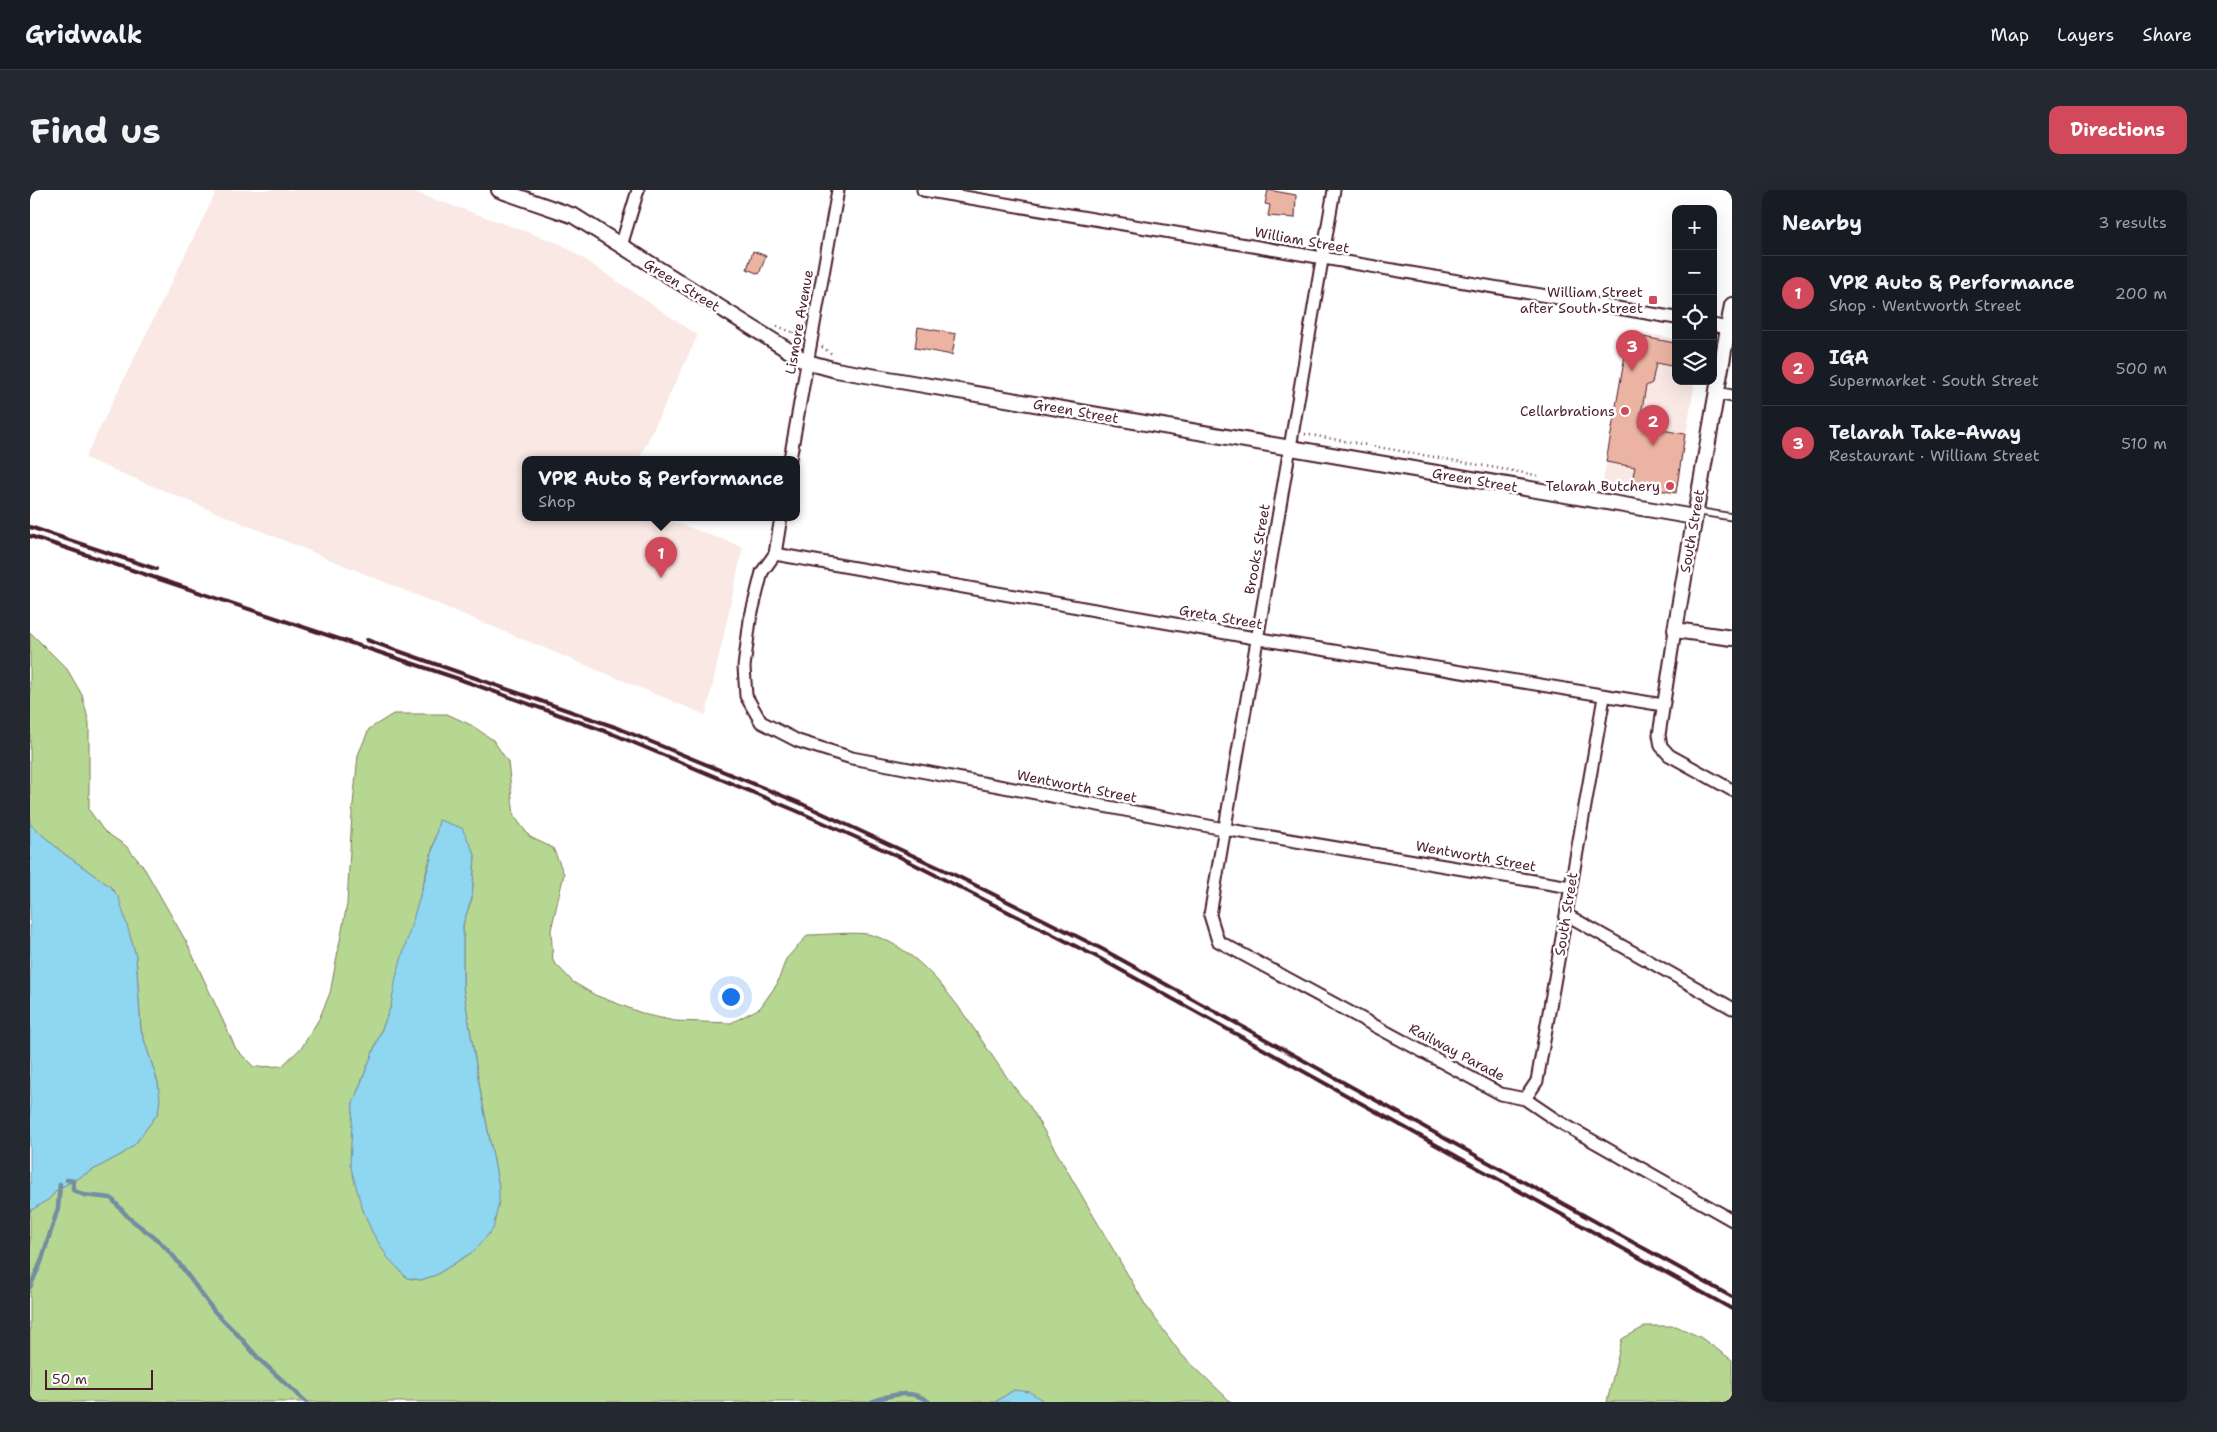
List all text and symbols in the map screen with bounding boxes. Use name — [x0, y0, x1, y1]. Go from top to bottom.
text: Gridwalk — [25, 19, 142, 51]
text: Map — [1991, 23, 2029, 47]
text: Layers — [2057, 23, 2114, 47]
text: Share — [2142, 23, 2192, 47]
button: Directions — [2049, 106, 2187, 154]
text: Find us — [30, 107, 161, 154]
map controls — [1672, 205, 1717, 385]
button: + — [1672, 205, 1717, 250]
text: Nearby — [1782, 209, 1862, 237]
text: 3 results — [2098, 212, 2167, 233]
street label: William Street — [1253, 223, 1351, 257]
button: − — [1672, 250, 1717, 295]
street label: Green Street — [641, 254, 723, 316]
street label: Lismore Avenue — [781, 268, 817, 376]
text: VPR Auto & Performance — [1829, 270, 2075, 295]
place label: William Street after South Street — [1520, 283, 1643, 317]
text: 1 — [1794, 283, 1802, 304]
text: 200 m — [2115, 283, 2167, 304]
marker: William Street after South Street — [1647, 294, 1659, 306]
button: locate — [1672, 295, 1717, 340]
text: Shop · Wentworth Street — [1829, 295, 2022, 316]
pin: 3 — [1616, 330, 1648, 371]
button: layers — [1672, 340, 1717, 385]
text: IGA — [1829, 345, 1869, 370]
text: 2 — [1792, 358, 1804, 379]
text: 500 m — [2116, 358, 2167, 379]
text: Supermarket · South Street — [1829, 370, 2039, 391]
street label: Green Street — [1032, 395, 1120, 427]
place label: Cellarbrations — [1520, 402, 1615, 420]
marker: Cellarbrations — [1619, 405, 1631, 417]
pin: 2 — [1637, 405, 1669, 446]
text: Telarah Take-Away — [1829, 420, 2021, 445]
text: 3 — [1792, 433, 1804, 454]
text: 510 m — [2121, 433, 2167, 454]
text: Restaurant · William Street — [1829, 445, 2040, 466]
popup — [522, 456, 800, 521]
street label: Green Street — [1431, 464, 1519, 496]
text: VPR Auto & Performance — [538, 466, 784, 491]
place label: Telarah Butchery — [1545, 477, 1660, 495]
marker: Telarah Butchery — [1664, 480, 1676, 492]
street label: South Street — [1676, 488, 1708, 574]
text: Shop — [538, 491, 575, 512]
street label: Brooks Street — [1240, 502, 1274, 596]
pin: 1 — [645, 537, 677, 578]
street label: Greta Street — [1178, 601, 1264, 633]
street label: Wentworth Street — [1015, 765, 1139, 807]
street label: Wentworth Street — [1414, 837, 1538, 875]
street label: South Street — [1550, 871, 1582, 957]
your location — [718, 984, 744, 1010]
street label: Railway Parade — [1406, 1019, 1508, 1085]
scale bar — [45, 1367, 152, 1390]
text: 50 m — [52, 1370, 87, 1388]

